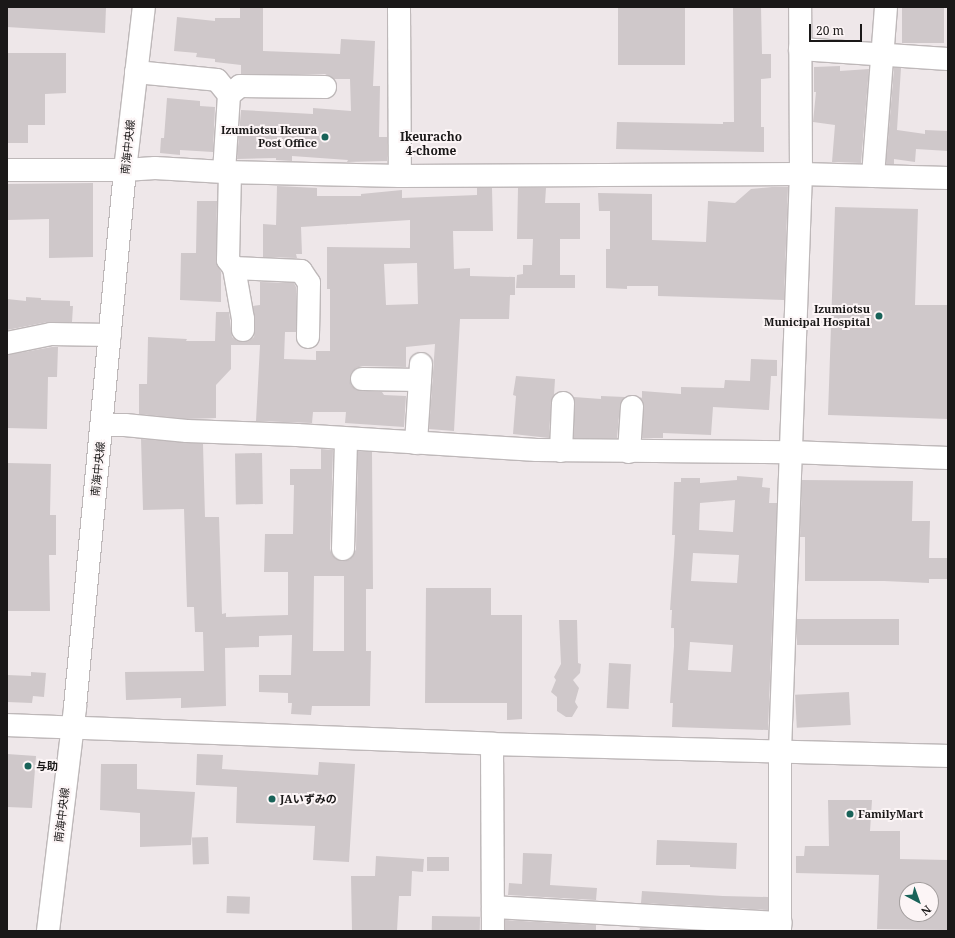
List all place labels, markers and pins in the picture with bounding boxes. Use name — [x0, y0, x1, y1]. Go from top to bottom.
place label: Izumiotsu Ikeura Post Office — [221, 124, 317, 150]
marker: Izumiotsu Ikeura Post Office — [320, 132, 330, 142]
place label: Izumiotsu Municipal Hospital — [764, 303, 870, 329]
marker: Izumiotsu Municipal Hospital — [873, 310, 885, 322]
place label: 与助 — [36, 759, 58, 773]
marker: 与助 — [23, 761, 33, 771]
place label: JAいずみの — [280, 792, 337, 806]
marker: JAいずみの — [267, 794, 277, 804]
place label: FamilyMart — [858, 807, 923, 821]
marker: FamilyMart — [845, 809, 855, 819]

